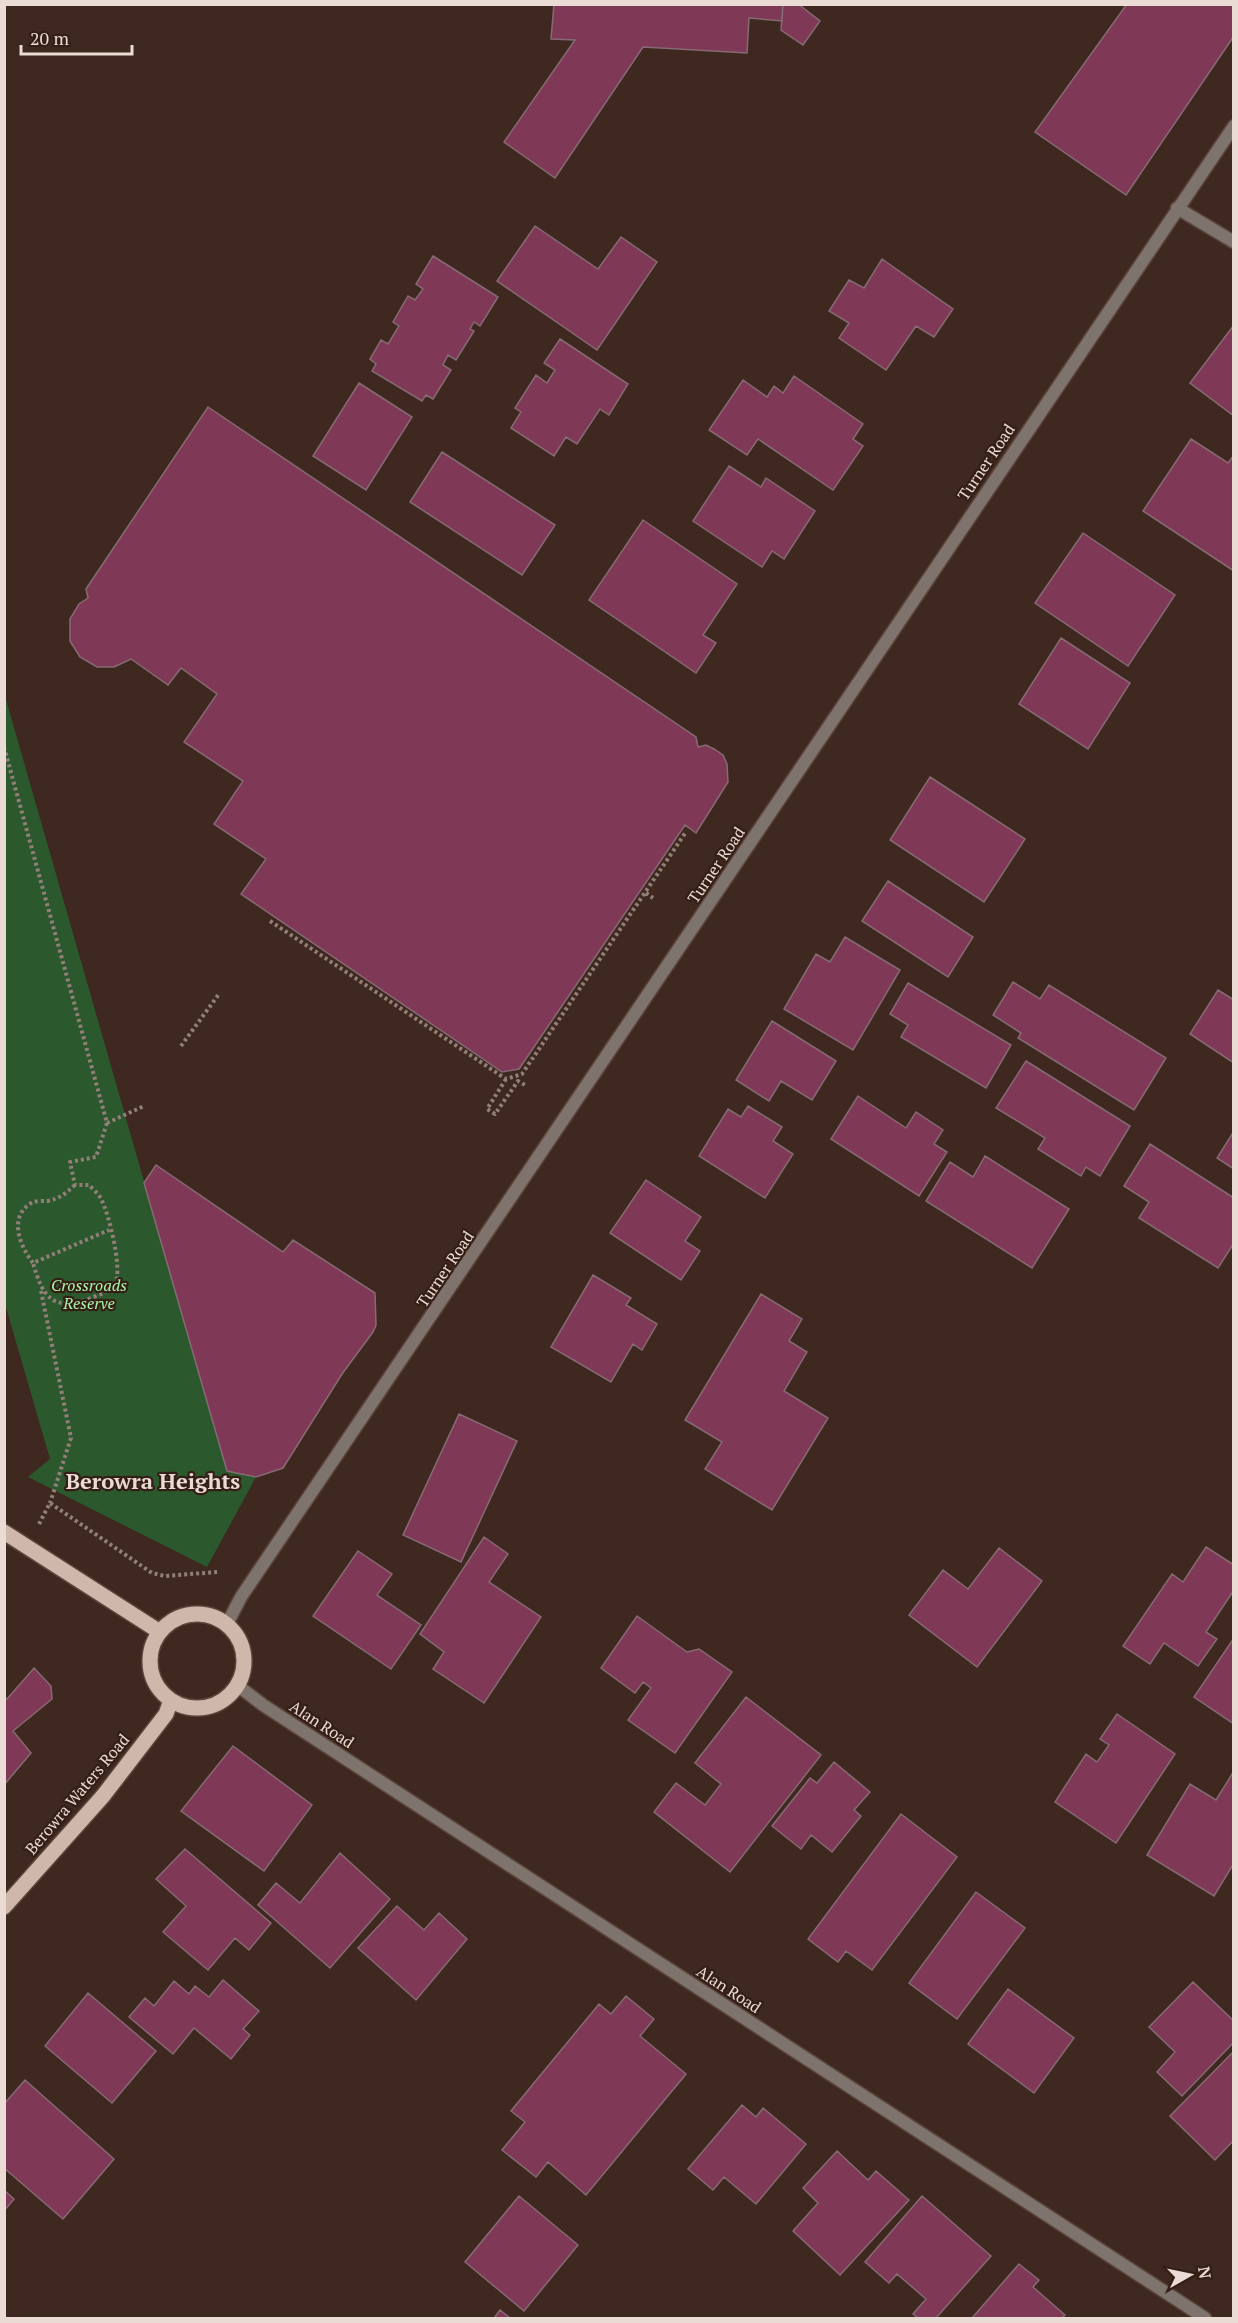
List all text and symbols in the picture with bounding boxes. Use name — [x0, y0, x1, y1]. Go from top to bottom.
scale bar — [21, 18, 132, 56]
text: 20 m — [30, 26, 70, 50]
street label: Turner Road — [952, 419, 1020, 505]
street label: Turner Road — [682, 822, 750, 908]
street label: Turner Road — [411, 1226, 479, 1312]
park label: Crossroads Reserve — [51, 1274, 127, 1314]
district label: Berowra Heights — [66, 1466, 240, 1495]
street label: Alan Road — [285, 1695, 359, 1753]
street label: Berowra Waters Road — [20, 1729, 134, 1859]
street label: Alan Road — [692, 1960, 766, 2018]
north arrow — [1160, 2245, 1220, 2305]
text: N — [1193, 2265, 1217, 2280]

